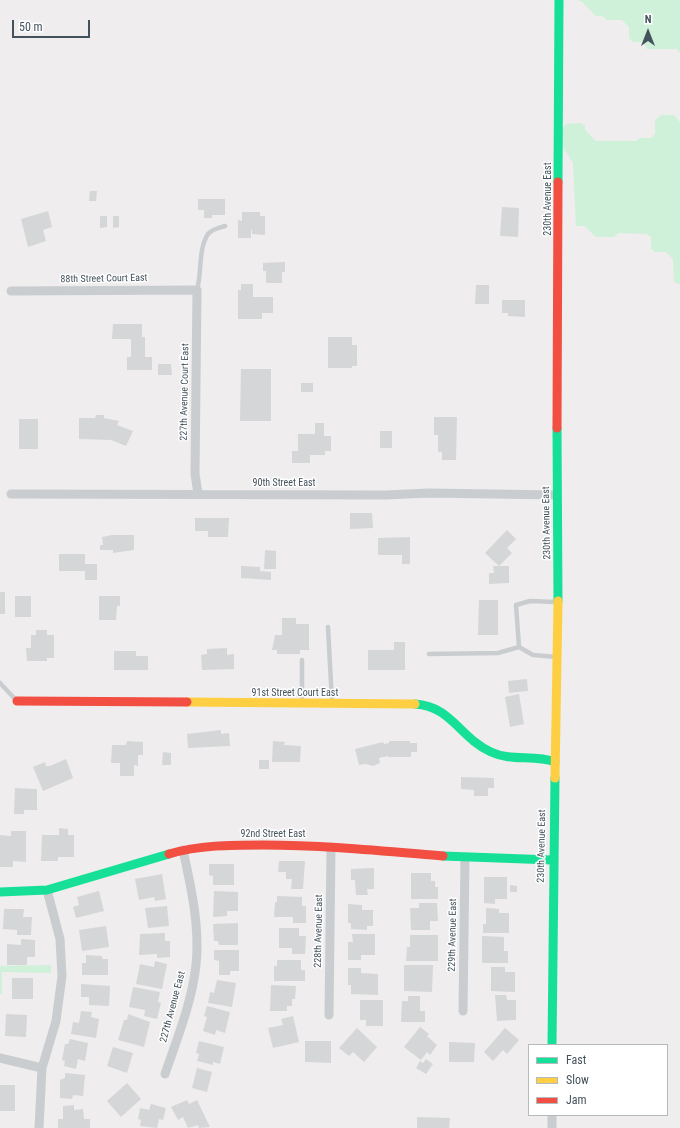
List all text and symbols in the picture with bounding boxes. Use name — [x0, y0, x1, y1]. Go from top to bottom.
scale bar — [14, 12, 92, 38]
north arrow — [628, 12, 668, 52]
text: N — [645, 13, 651, 26]
text: 50 m — [19, 20, 43, 34]
street label: 230th Avenue East — [542, 162, 554, 236]
street label: 88th Street Court East — [60, 272, 148, 286]
street label: 227th Avenue Court East — [178, 343, 192, 441]
street label: 90th Street East — [253, 477, 315, 489]
street label: 230th Avenue East — [540, 486, 554, 560]
street label: 91st Street Court East — [252, 687, 338, 699]
street label: 230th Avenue East — [535, 809, 549, 883]
street label: 92nd Street East — [241, 828, 305, 840]
street label: 228th Avenue East — [312, 894, 326, 968]
street label: 229th Avenue East — [446, 898, 460, 972]
street label: 227th Avenue East — [158, 970, 188, 1044]
legend — [528, 1044, 668, 1116]
text: Fast — [566, 1053, 586, 1067]
text: Slow — [566, 1073, 589, 1087]
text: Jam — [566, 1093, 587, 1107]

